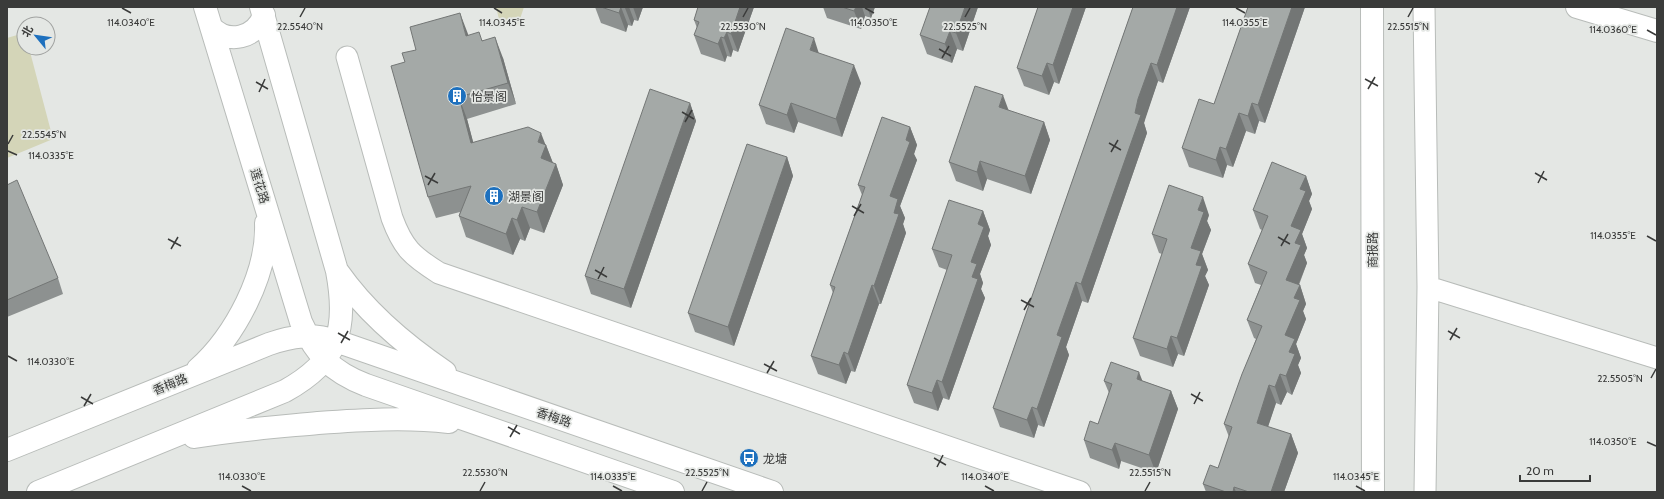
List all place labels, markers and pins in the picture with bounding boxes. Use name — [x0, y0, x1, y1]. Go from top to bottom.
building icon: 怡景阁 — [446, 85, 468, 107]
place label: 怡景阁 — [471, 89, 507, 104]
building icon: 湖景阁 — [483, 185, 505, 207]
place label: 湖景阁 — [508, 189, 544, 204]
bus stop icon: 龙塘 — [738, 447, 760, 469]
place label: 龙塘 — [763, 451, 787, 466]

